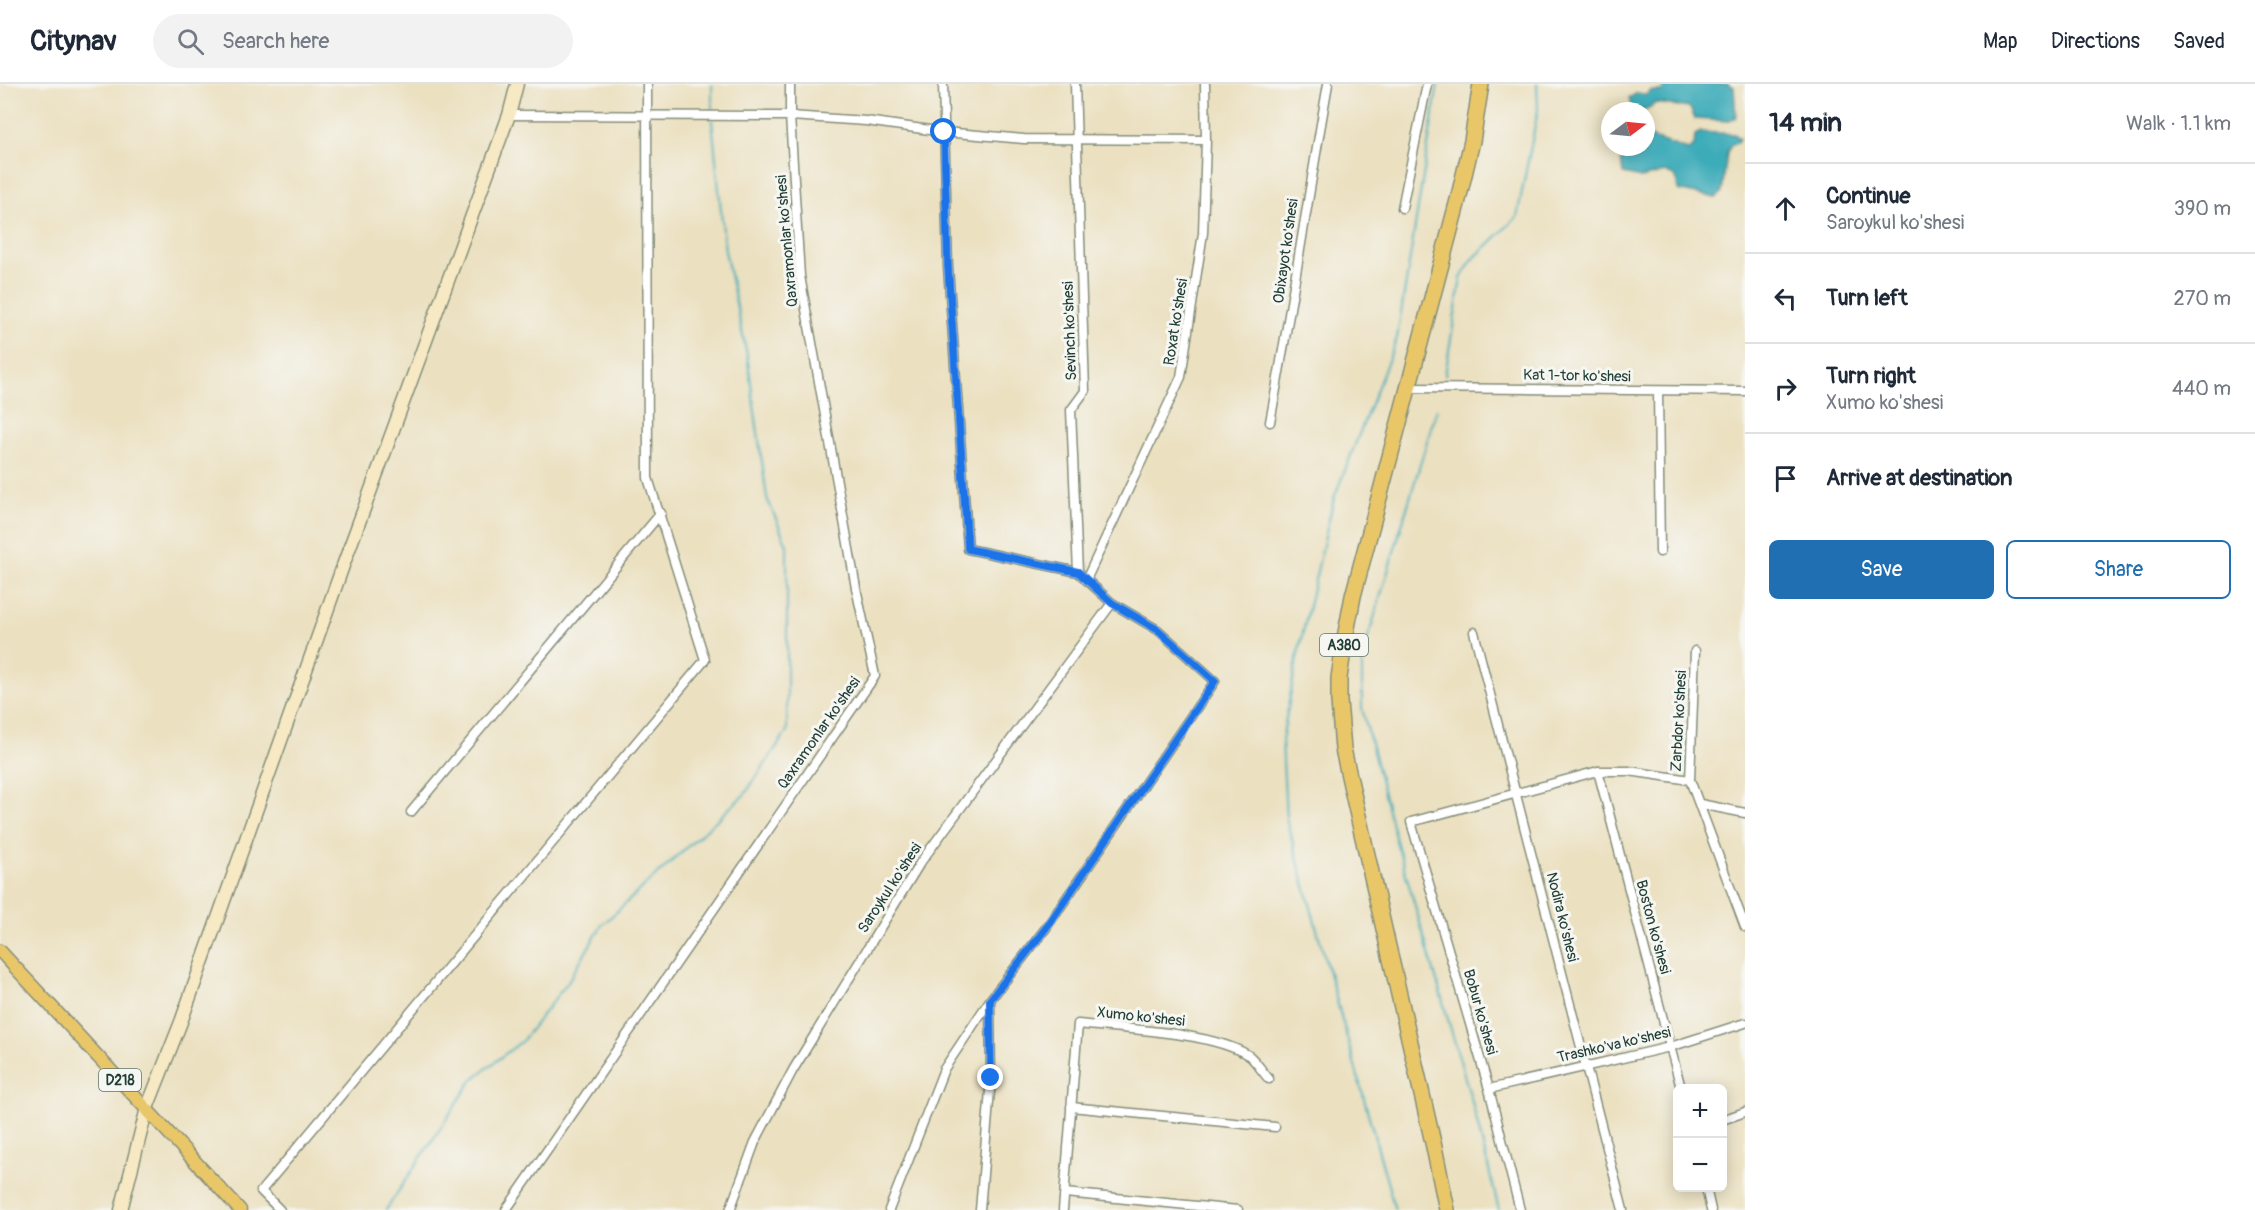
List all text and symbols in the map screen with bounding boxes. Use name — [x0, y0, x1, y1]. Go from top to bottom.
search box — [153, 14, 573, 68]
text: Citynav — [30, 24, 117, 59]
icon: search — [174, 25, 207, 58]
text: Search here — [222, 27, 329, 55]
text: Map — [1983, 28, 2018, 55]
text: Directions — [2051, 28, 2140, 55]
text: Saved — [2173, 28, 2225, 55]
north arrow — [1601, 102, 1655, 156]
text: 14 min — [1769, 107, 1842, 139]
text: Walk · 1.1 km — [2126, 111, 2231, 136]
route start — [930, 118, 956, 144]
street label: Qaxramonlar ko'shesi — [772, 174, 802, 308]
text: Continue — [1826, 182, 1910, 210]
icon: ahead — [1769, 192, 1802, 225]
text: 390 m — [2174, 196, 2231, 221]
street label: Obixayot ko'shesi — [1269, 197, 1303, 305]
text: Saroykul ko'shesi — [1826, 210, 1964, 235]
street label: Roxat ko'shesi — [1160, 277, 1192, 367]
street label: Sevinch ko'shesi — [1059, 281, 1081, 381]
icon: left — [1769, 282, 1802, 315]
text: Turn left — [1826, 284, 1908, 312]
text: 270 m — [2173, 286, 2231, 311]
text: Turn right — [1826, 362, 1916, 390]
street label: Kat 1-tor ko'shesi — [1523, 366, 1631, 386]
icon: right — [1769, 372, 1802, 405]
text: 440 m — [2172, 376, 2231, 401]
text: Xumo ko'shesi — [1826, 390, 1943, 415]
icon: arrive — [1769, 462, 1802, 495]
text: Arrive at destination — [1826, 464, 2012, 492]
button: Save — [1769, 540, 1994, 599]
button: Share — [2006, 540, 2231, 599]
road number: A380 — [1320, 634, 1368, 656]
street label: Zarbdor ko'shesi — [1667, 670, 1691, 772]
street label: Qaxramonlar ko'shesi — [773, 673, 865, 793]
street label: Saroykul ko'shesi — [854, 839, 926, 937]
street label: Nodira ko'shesi — [1542, 870, 1582, 964]
street label: Boston ko'shesi — [1631, 878, 1675, 976]
street label: Bobur ko'shesi — [1459, 967, 1501, 1057]
street label: Xumo ko'shesi — [1096, 1003, 1186, 1031]
street label: Trashko'va ko'shesi — [1555, 1023, 1673, 1067]
route end — [977, 1064, 1003, 1090]
road number: D218 — [99, 1069, 141, 1091]
map controls — [1673, 1084, 1727, 1192]
button: + — [1673, 1084, 1727, 1138]
button: − — [1673, 1138, 1727, 1192]

